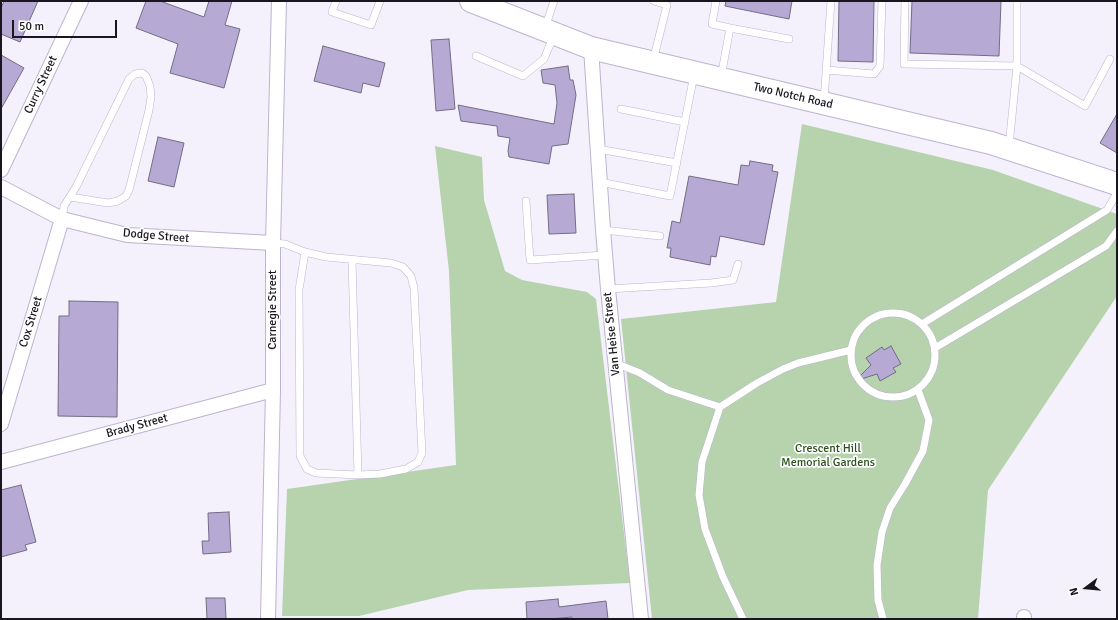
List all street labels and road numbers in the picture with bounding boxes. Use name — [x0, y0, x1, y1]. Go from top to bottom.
street label: Curry Street — [21, 54, 61, 116]
street label: Two Notch Road — [752, 80, 834, 112]
street label: Dodge Street — [122, 226, 190, 246]
street label: Carnegie Street — [266, 270, 280, 350]
street label: Van Heise Street — [600, 291, 624, 377]
street label: Cox Street — [16, 295, 46, 349]
street label: Brady Street — [105, 411, 169, 441]

